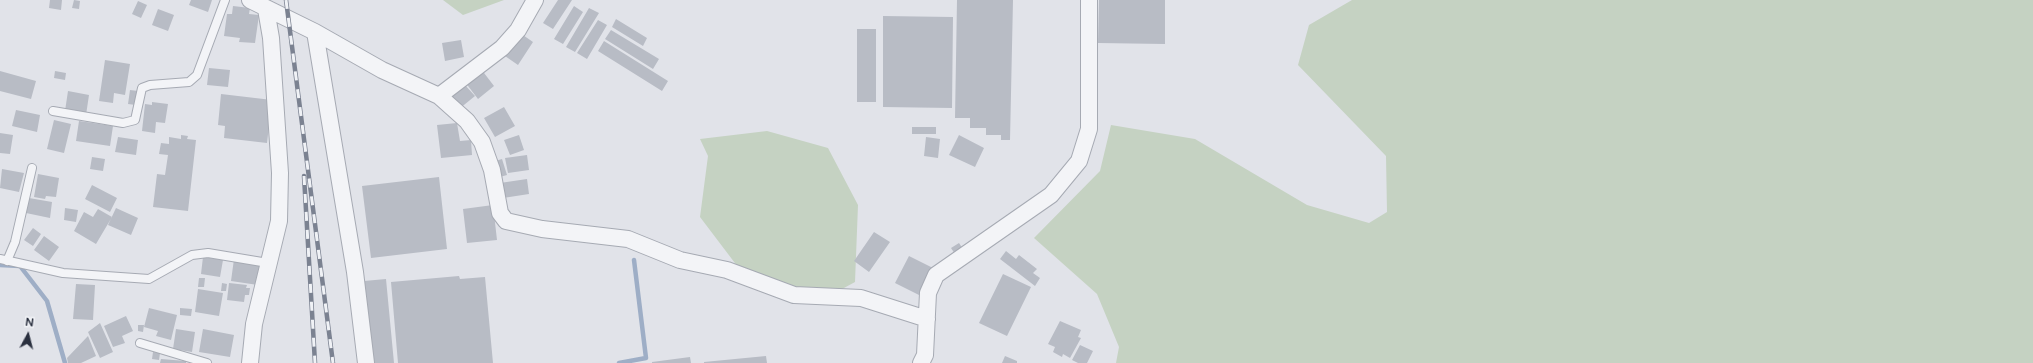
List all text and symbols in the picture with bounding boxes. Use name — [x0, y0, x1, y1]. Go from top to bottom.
north arrow — [8, 315, 48, 355]
text: N — [24, 316, 35, 330]

